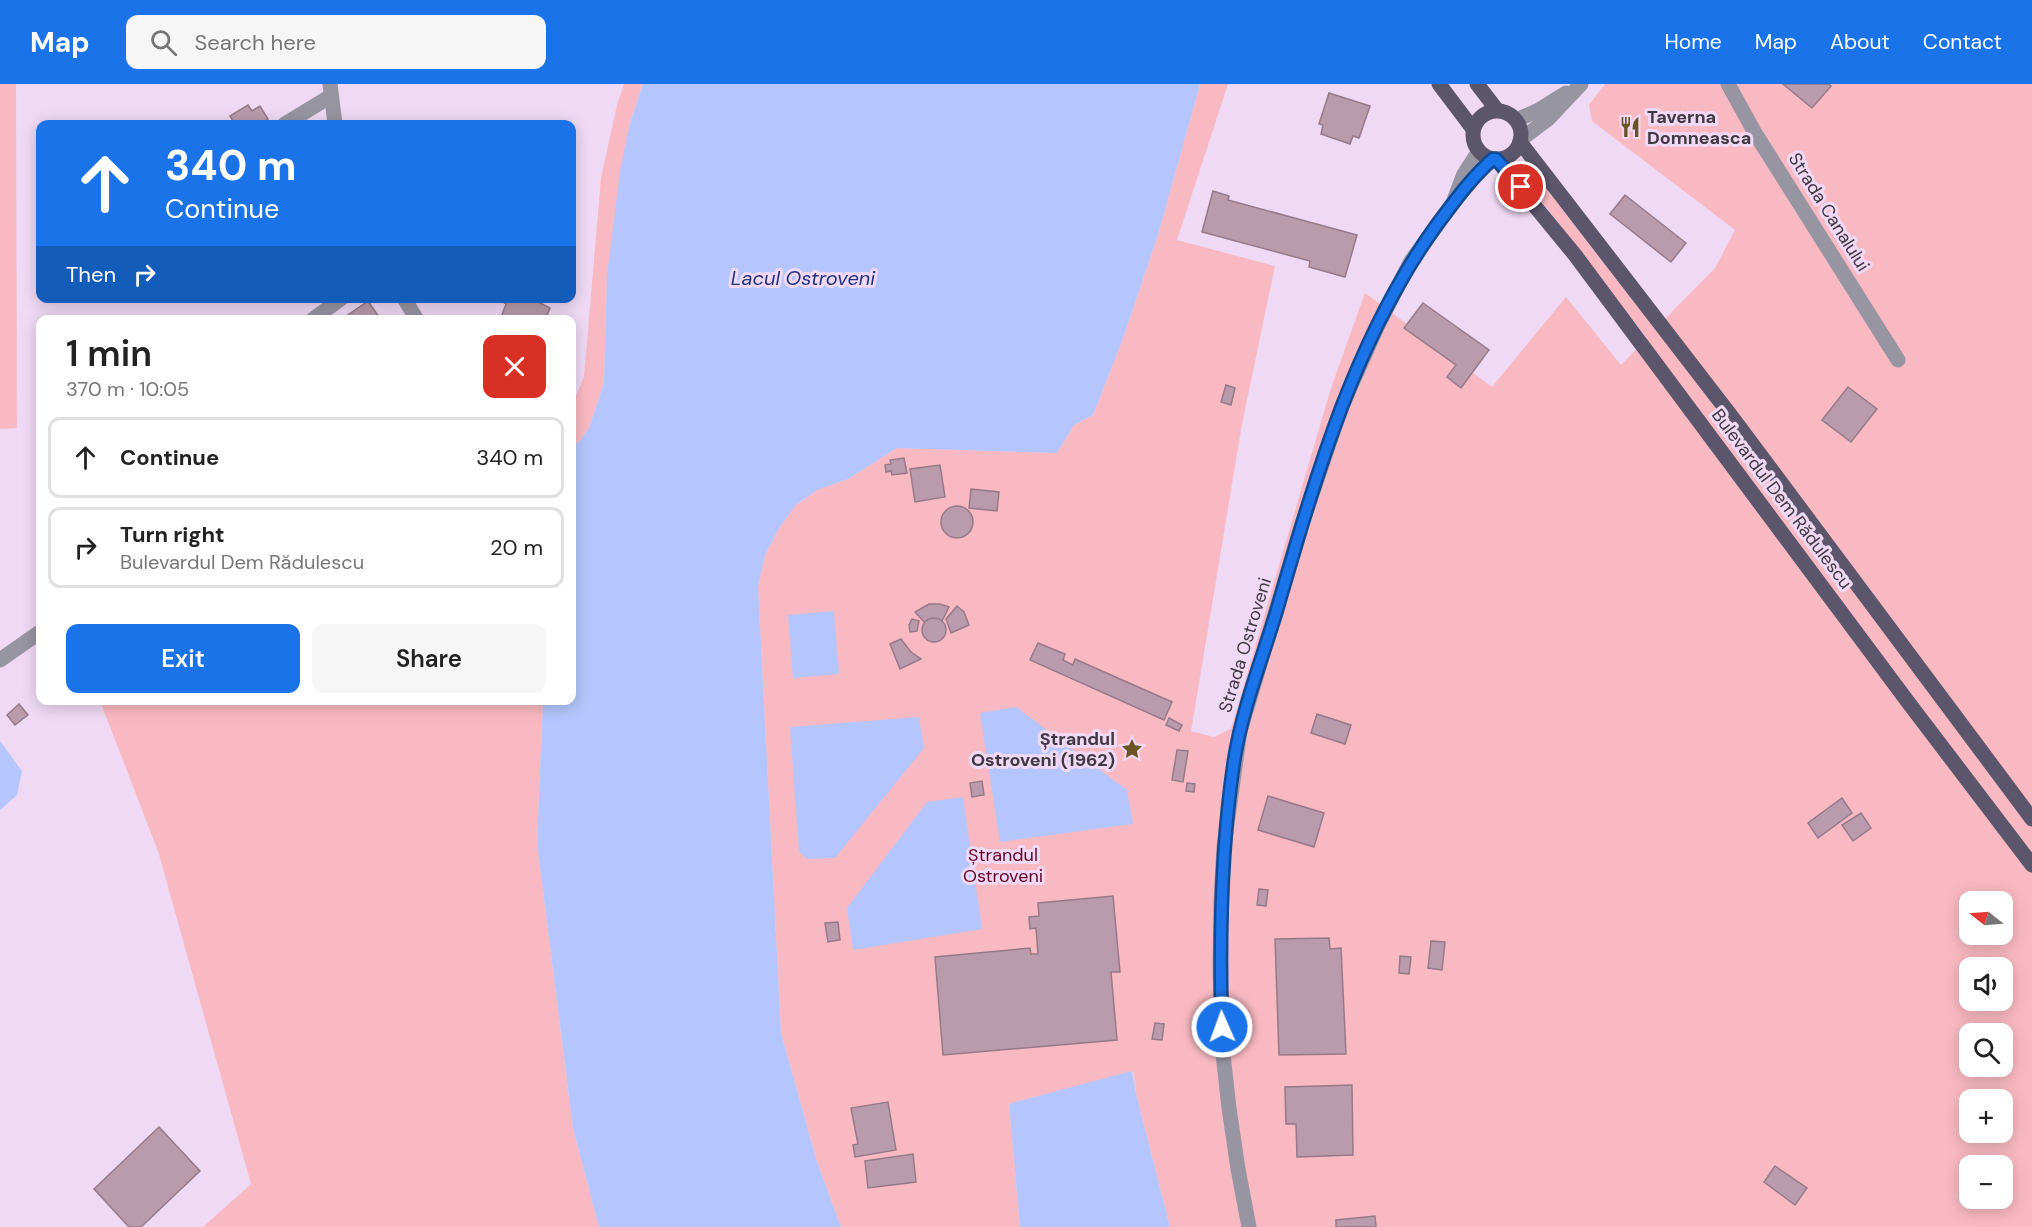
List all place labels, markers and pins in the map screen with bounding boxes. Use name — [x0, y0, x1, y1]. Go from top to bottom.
place label: Taverna Domneasca — [1647, 105, 1751, 150]
restaurant icon: Taverna Domneasca — [1618, 115, 1642, 139]
pin — [1495, 161, 1546, 212]
place label: Ștrandul Ostroveni (1962) — [971, 727, 1115, 772]
place icon: Ștrandul Ostroveni (1962) — [1120, 737, 1144, 761]

